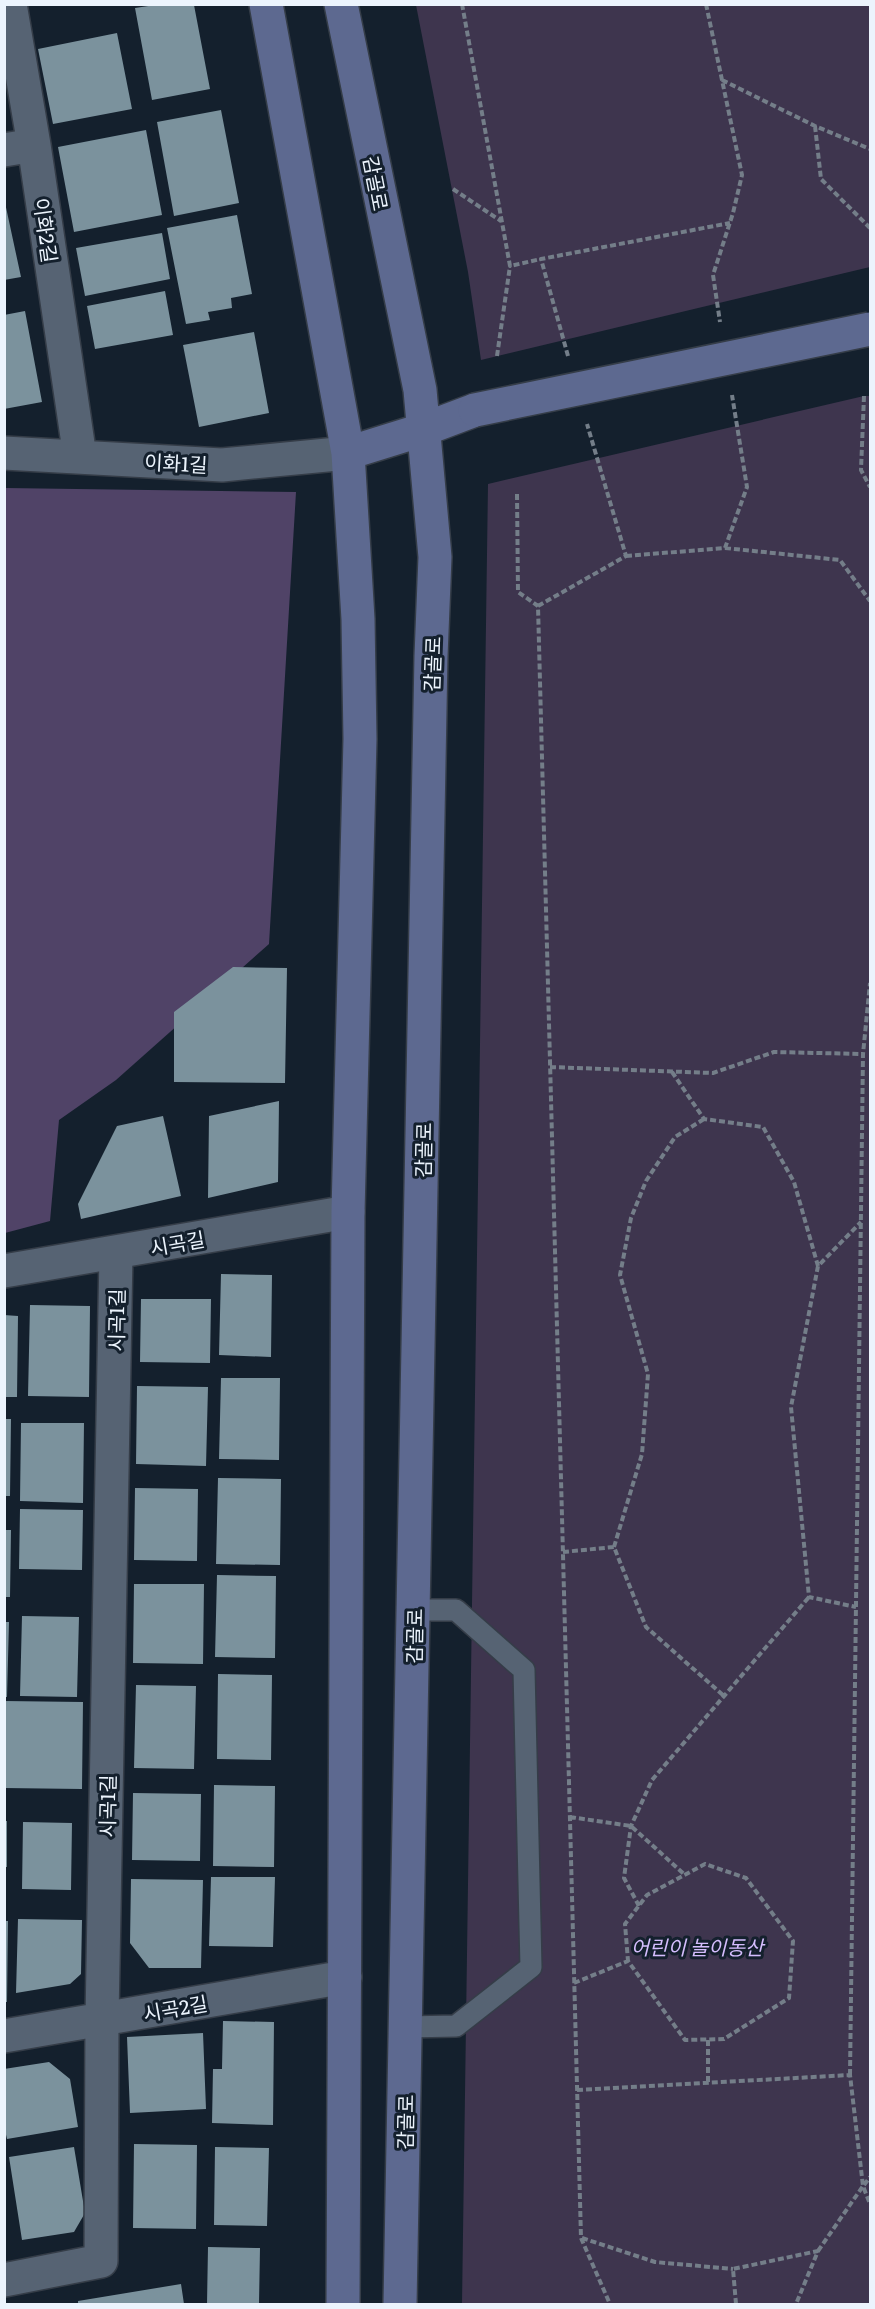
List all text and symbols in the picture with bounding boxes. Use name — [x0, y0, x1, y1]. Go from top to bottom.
street label: 감골로 — [357, 153, 397, 213]
street label: 이화2길 — [28, 196, 66, 264]
street label: 이화1길 — [144, 445, 208, 479]
street label: 감골로 — [415, 636, 447, 692]
street label: 감골로 — [407, 1122, 437, 1178]
street label: 시곡길 — [147, 1222, 207, 1262]
street label: 시곡1길 — [99, 1288, 131, 1352]
street label: 감골로 — [398, 1608, 428, 1664]
street label: 시곡1길 — [90, 1774, 122, 1838]
park label: 어린이 놀이동산 — [631, 1931, 766, 1961]
street label: 시곡2길 — [140, 1987, 210, 2027]
street label: 감골로 — [389, 2094, 419, 2150]

